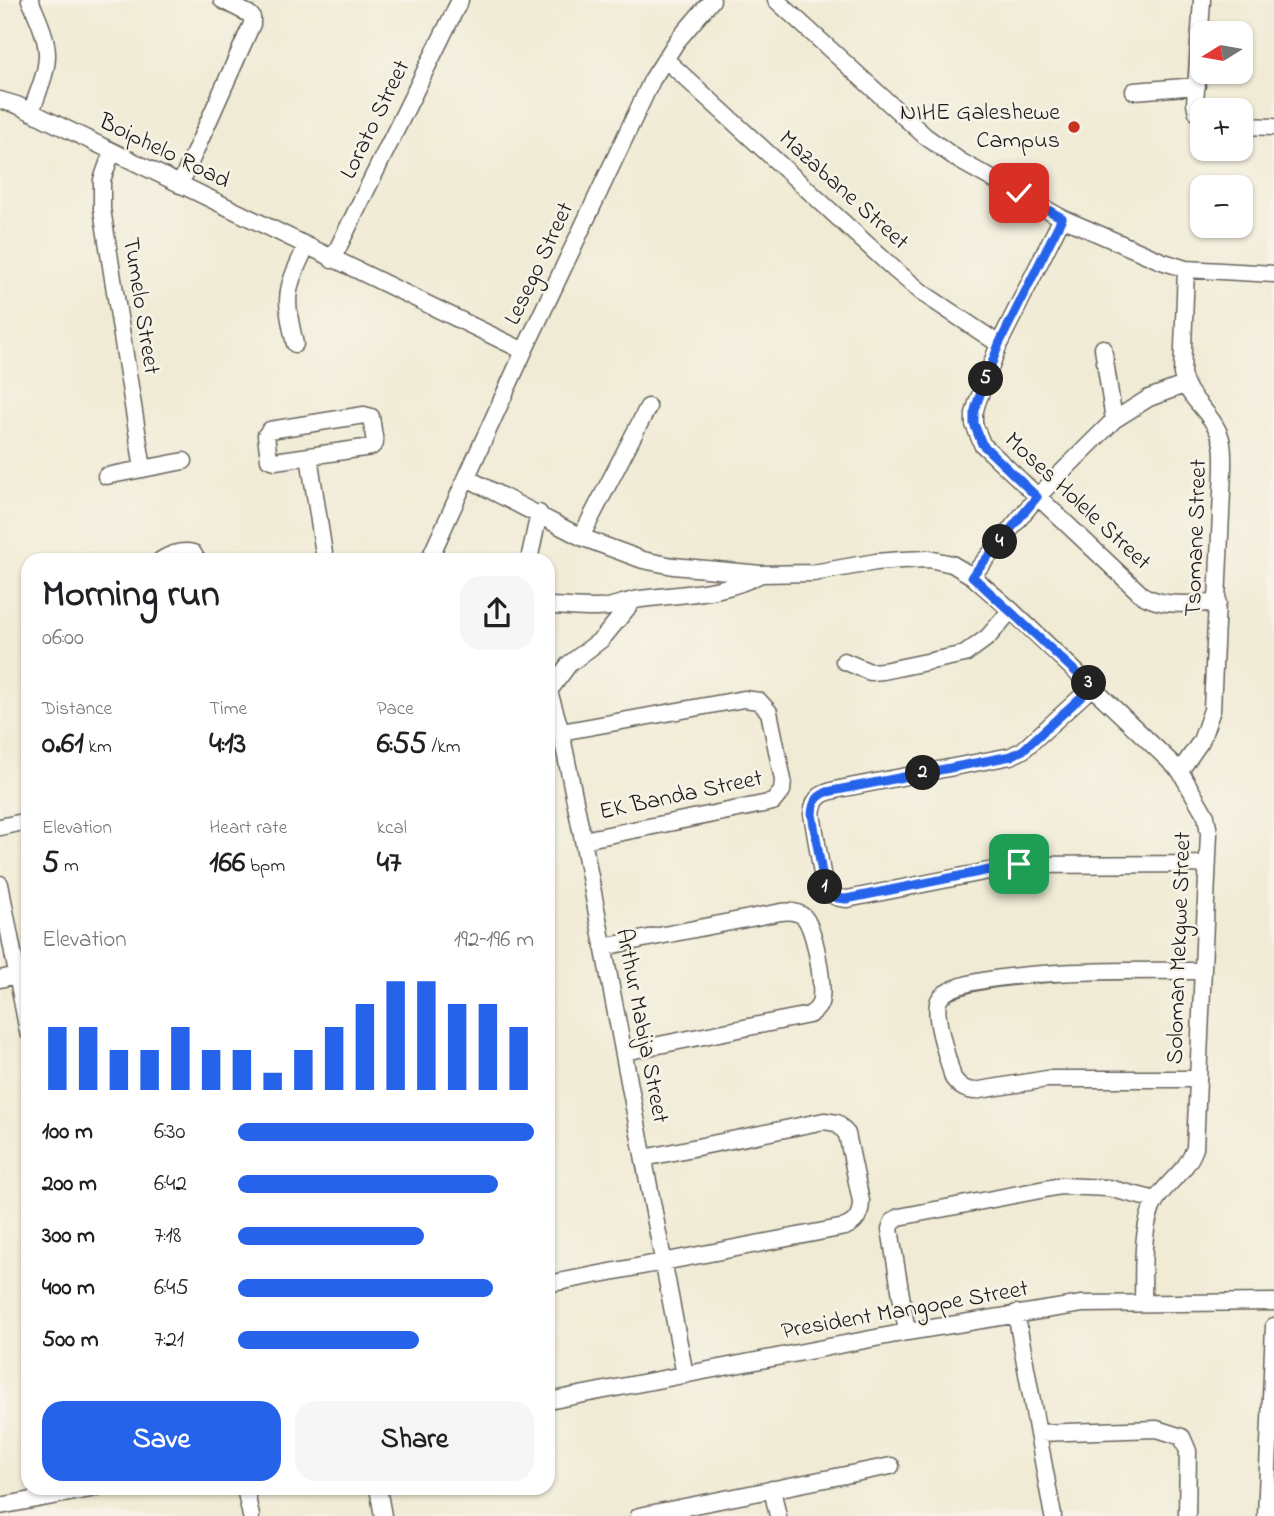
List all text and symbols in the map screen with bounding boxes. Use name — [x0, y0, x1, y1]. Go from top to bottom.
north arrow — [1190, 21, 1253, 84]
map controls — [1190, 21, 1253, 238]
street label: Lorato Street — [332, 54, 420, 186]
place label: NIHE Galeshewe Campus — [900, 96, 1060, 159]
button: + — [1190, 98, 1253, 161]
street label: Boiphelo Road — [92, 105, 236, 199]
marker: NIHE Galeshewe Campus — [1066, 119, 1082, 135]
street label: Mazabane Street — [770, 123, 916, 259]
pin — [989, 163, 1049, 223]
icon: check — [1000, 174, 1038, 212]
button: − — [1190, 175, 1253, 238]
street label: Lesego Street — [496, 197, 584, 331]
street label: Tumelo Street — [112, 235, 168, 377]
pin: 5 — [968, 362, 1004, 396]
text: 5 — [980, 365, 991, 392]
street label: Moses Holele Street — [996, 424, 1158, 580]
street label: Tsomane Street — [1177, 458, 1217, 618]
pin: 4 — [982, 524, 1018, 560]
text: 4 — [996, 528, 1003, 555]
text: Morning run — [42, 568, 220, 624]
button: share — [460, 576, 534, 650]
text: 06:00 — [42, 622, 84, 655]
pin: 3 — [1072, 666, 1106, 700]
text: 3 — [1085, 669, 1092, 696]
text: Distance — [42, 696, 112, 723]
text: Time — [209, 696, 247, 723]
text: Pace — [377, 696, 414, 723]
text: 0.61 — [42, 723, 84, 767]
text: 4:13 — [209, 723, 246, 767]
text: 6:55 — [377, 723, 427, 767]
text: km — [84, 734, 112, 761]
text: /km — [427, 734, 460, 761]
pin: 2 — [906, 756, 940, 790]
text: 2 — [918, 759, 927, 786]
street label: EK Banda Street — [596, 762, 766, 830]
text: Elevation — [42, 815, 112, 842]
text: Heart rate — [209, 815, 287, 842]
text: kcal — [377, 815, 407, 842]
street label: Soloman Mekgwe Street — [1158, 831, 1202, 1065]
pin — [989, 834, 1049, 894]
text: 5 — [42, 842, 59, 886]
text: 166 — [209, 842, 245, 886]
text: 47 — [377, 842, 401, 886]
icon: arrive — [1000, 845, 1038, 883]
text: m — [59, 853, 79, 880]
text: bpm — [245, 853, 285, 880]
pin: 1 — [808, 870, 842, 904]
text: 1 — [821, 873, 828, 900]
text: Elevation — [42, 924, 127, 957]
text: 192–196 m — [454, 924, 534, 957]
street label: Arthur Mabija Street — [605, 926, 677, 1126]
text: 100 m — [42, 1116, 93, 1149]
text: 6:30 — [154, 1116, 186, 1149]
text: 200 m — [42, 1168, 97, 1201]
text: 6:42 — [154, 1168, 187, 1201]
text: 300 m — [42, 1220, 95, 1253]
text: 7:18 — [154, 1220, 181, 1253]
text: 400 m — [42, 1272, 95, 1305]
text: 6:45 — [154, 1272, 189, 1305]
street label: President Mangope Street — [779, 1272, 1031, 1350]
text: 500 m — [42, 1324, 99, 1357]
text: 7:21 — [154, 1324, 184, 1357]
button: Save — [42, 1401, 281, 1481]
button: Share — [295, 1401, 534, 1481]

